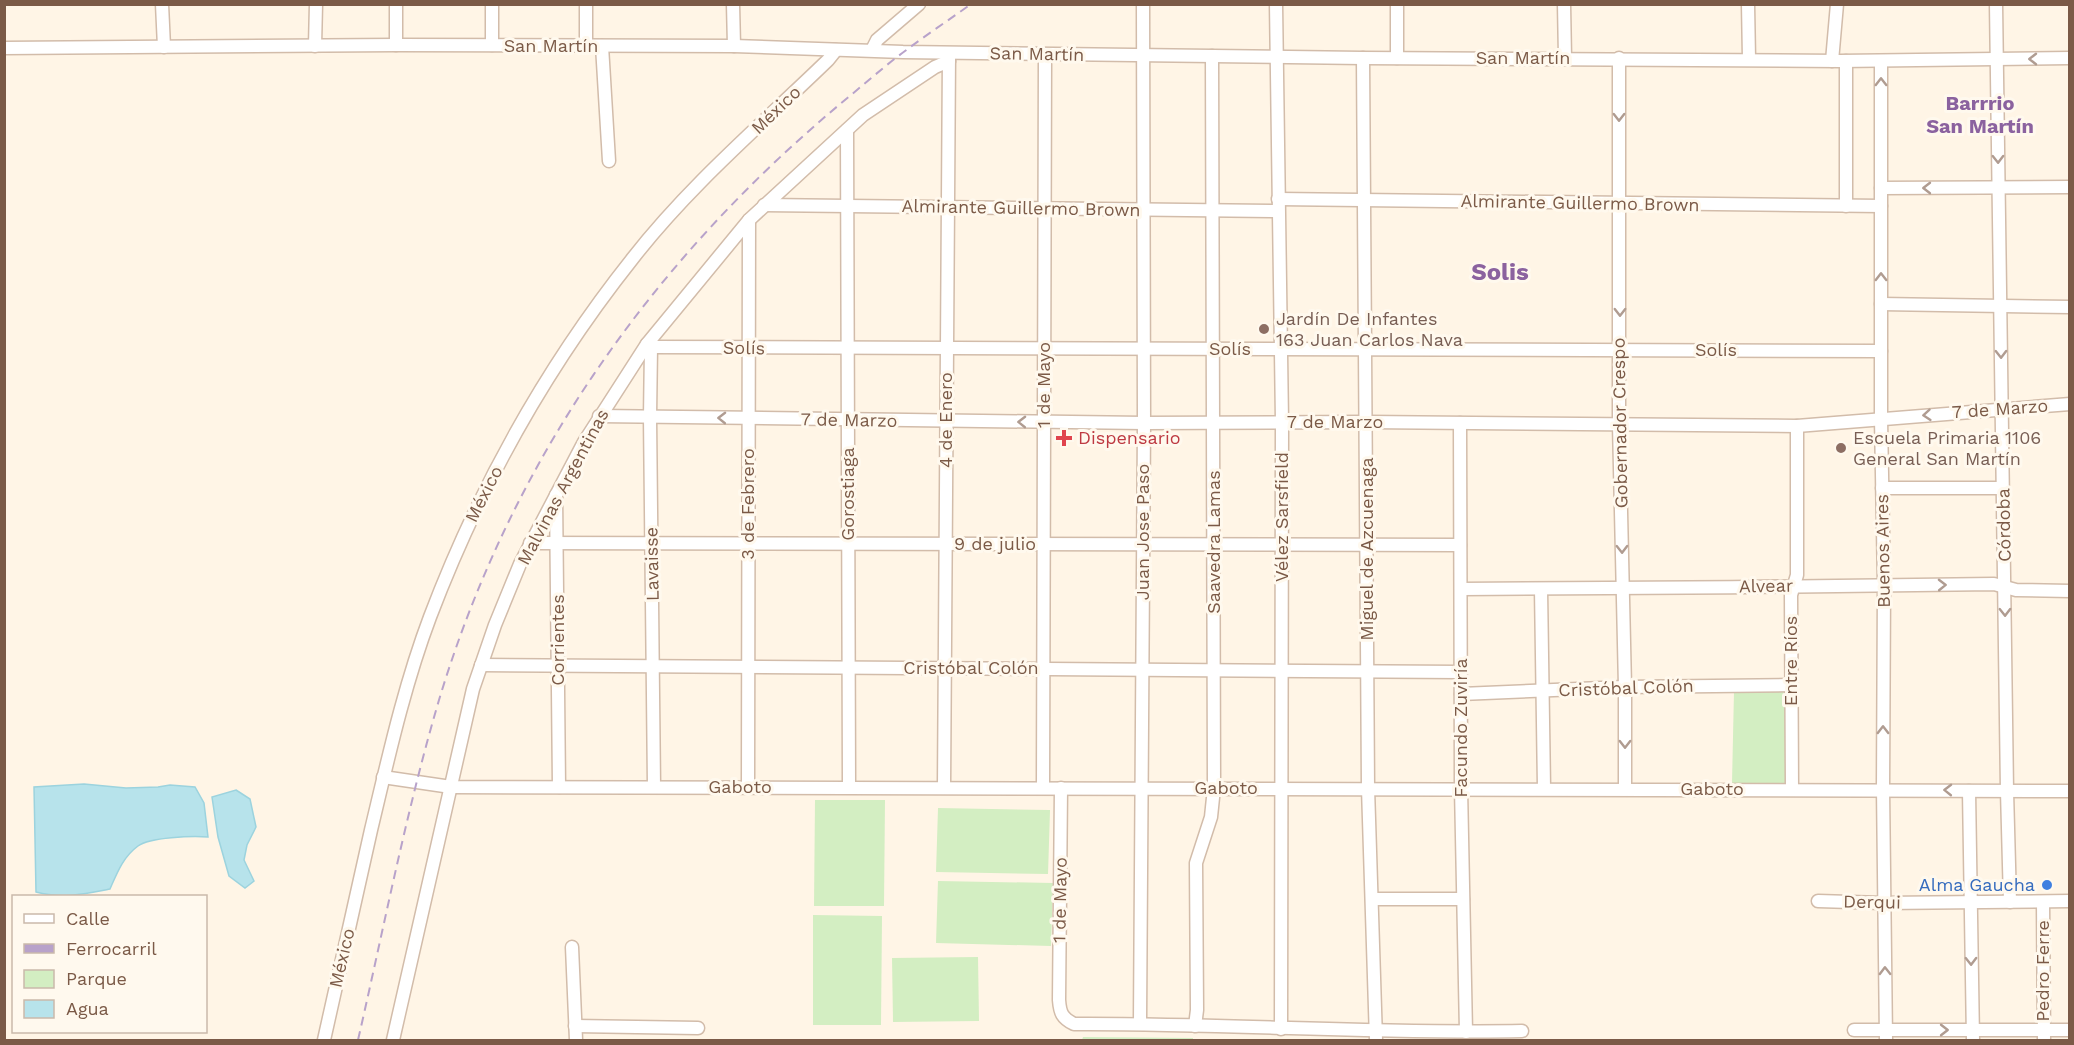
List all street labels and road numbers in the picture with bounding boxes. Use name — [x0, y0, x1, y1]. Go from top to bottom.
street label: San Martín — [504, 35, 598, 56]
street label: San Martín — [990, 42, 1084, 65]
street label: San Martín — [1476, 47, 1570, 68]
street label: México — [747, 81, 805, 138]
street label: Almirante Guillermo Brown — [1460, 190, 1700, 215]
street label: Almirante Guillermo Brown — [901, 195, 1141, 220]
street label: Solís — [723, 337, 765, 358]
street label: Gobernador Crespo — [1608, 337, 1631, 509]
street label: Solís — [1209, 338, 1251, 359]
street label: Solís — [1695, 339, 1737, 360]
street label: 1 de Mayo — [1033, 342, 1054, 428]
street label: 4 de Enero — [935, 372, 956, 468]
street label: 7 de Marzo — [1951, 395, 2049, 422]
street label: Malvinas Argentinas — [512, 405, 613, 568]
street label: 7 de Marzo — [801, 408, 897, 431]
street label: 7 de Marzo — [1287, 411, 1383, 432]
street label: Gorostiaga — [837, 447, 858, 541]
street label: 3 de Febrero — [737, 448, 758, 560]
street label: Vélez Sarsfield — [1271, 452, 1292, 582]
street label: Miguel de Azcuenaga — [1356, 457, 1377, 641]
street label: México — [460, 462, 507, 526]
street label: Juan Jose Paso — [1132, 464, 1153, 600]
street label: Saavedra Lamas — [1203, 470, 1224, 614]
street label: Córdoba — [1992, 488, 2015, 562]
street label: Buenos Aires — [1871, 494, 1894, 608]
street label: Lavaisse — [640, 527, 663, 601]
street label: 9 de julio — [954, 533, 1036, 554]
street label: Alvear — [1739, 575, 1793, 596]
street label: Corrientes — [547, 594, 568, 686]
street label: Entre Ríos — [1780, 616, 1801, 706]
street label: Cristóbal Colón — [903, 657, 1039, 678]
street label: Facundo Zuviría — [1450, 658, 1471, 798]
street label: Cristóbal Colón — [1558, 675, 1694, 700]
street label: Gaboto — [708, 776, 772, 797]
street label: Gaboto — [1194, 777, 1258, 798]
street label: Gaboto — [1680, 778, 1744, 799]
street label: 1 de Mayo — [1048, 857, 1071, 943]
street label: Derqui — [1843, 890, 1901, 913]
street label: Pedro Ferre — [2032, 920, 2053, 1022]
street label: México — [324, 926, 359, 990]

